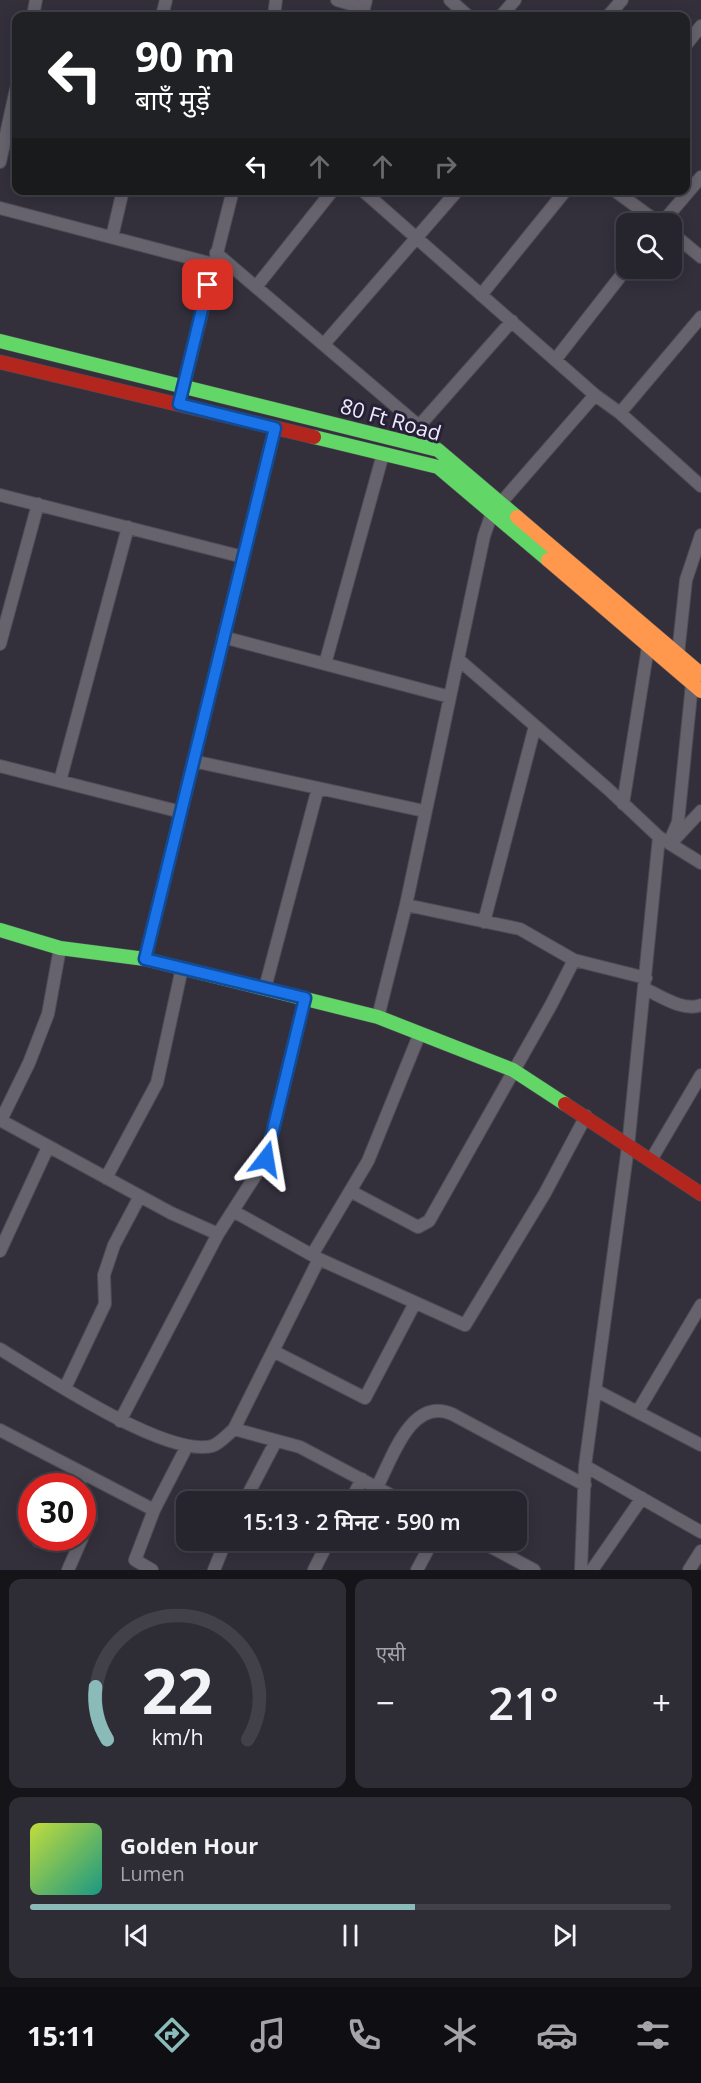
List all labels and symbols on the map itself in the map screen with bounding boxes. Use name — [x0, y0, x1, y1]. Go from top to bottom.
pin — [182, 259, 233, 310]
street label: 80 Ft Road — [337, 391, 445, 447]
position arrow — [234, 1127, 298, 1191]
speed limit sign: 30 — [18, 1473, 96, 1551]

